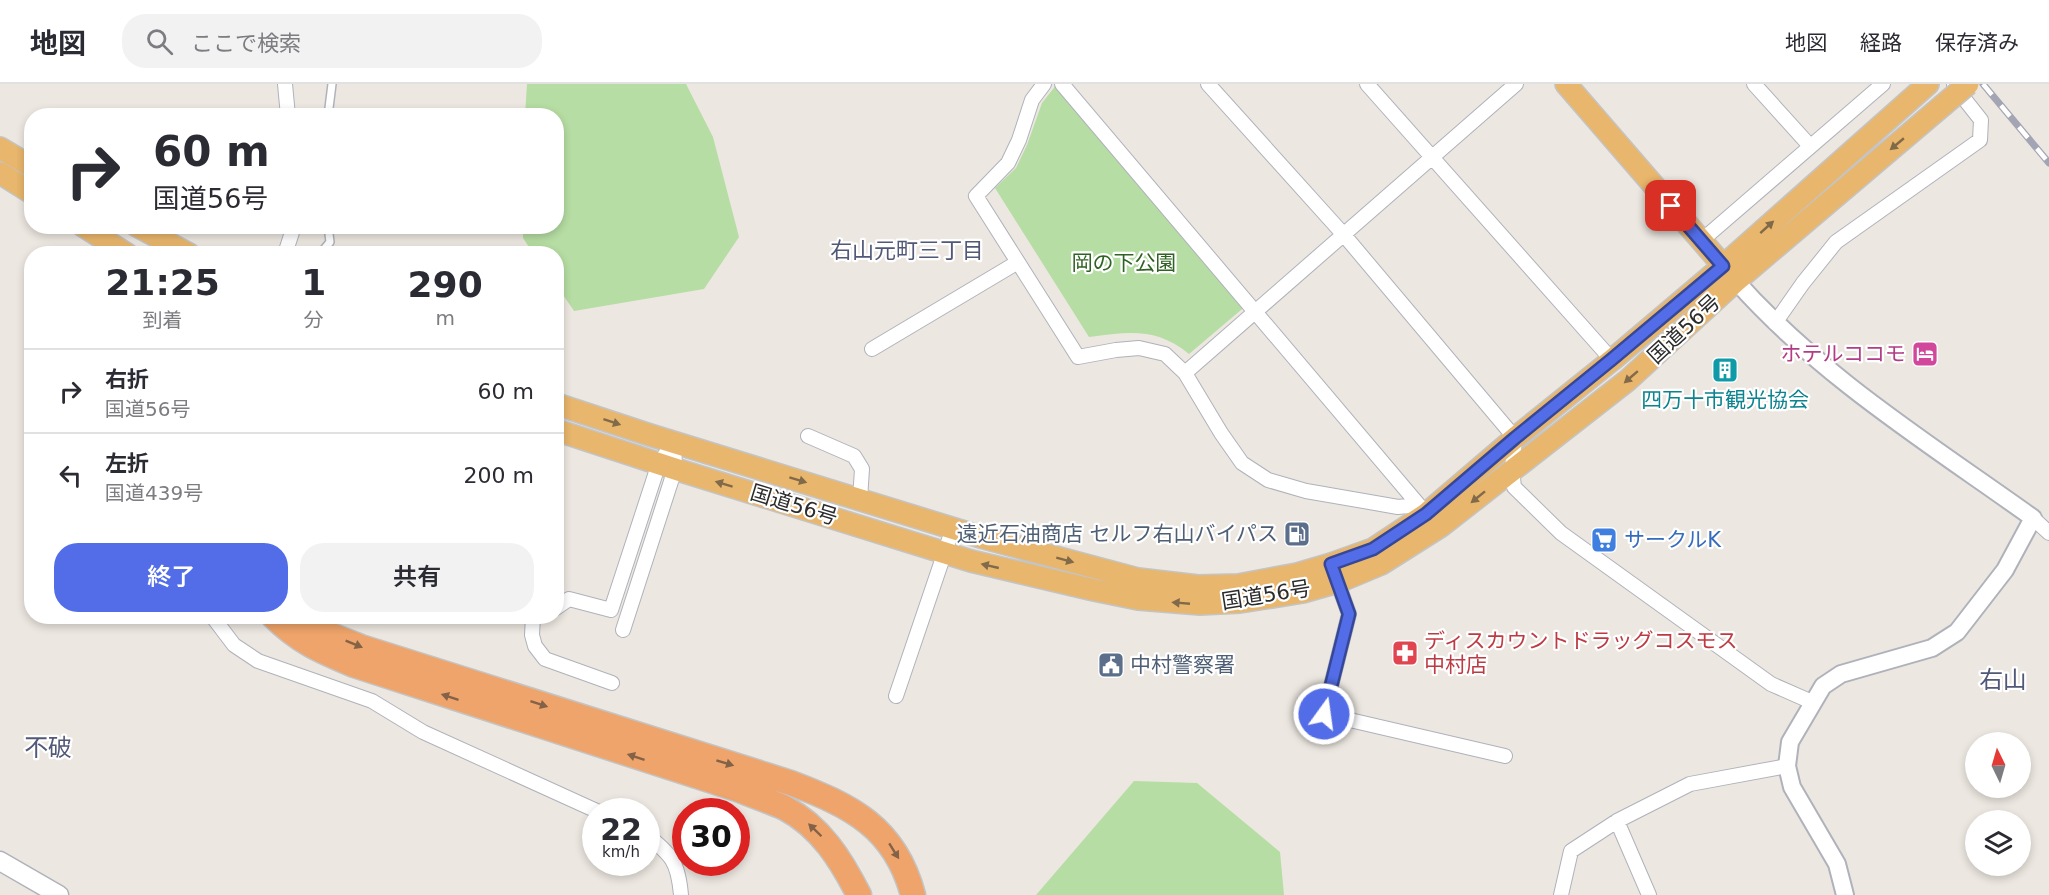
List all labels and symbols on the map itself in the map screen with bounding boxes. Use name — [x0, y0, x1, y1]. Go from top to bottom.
one-way arrow — [1890, 137, 1905, 150]
pin — [1645, 180, 1696, 231]
one-way arrow — [1759, 220, 1774, 234]
district label: 右山元町三丁目 — [830, 238, 984, 263]
park label: 岡の下公園 — [1072, 251, 1177, 275]
street label: 国道56号 — [1643, 290, 1725, 368]
hotel icon: ホテルココモ — [1910, 339, 1940, 369]
place label: ホテルココモ — [1780, 342, 1906, 366]
building icon: 四万十市観光協会 — [1710, 355, 1740, 385]
one-way arrow — [1624, 370, 1639, 383]
place label: 四万十市観光協会 — [1641, 388, 1809, 412]
one-way arrow — [603, 418, 621, 427]
one-way arrow — [789, 476, 807, 485]
one-way arrow — [715, 479, 733, 488]
street label: 国道56号 — [748, 480, 840, 530]
one-way arrow — [1470, 491, 1485, 503]
fuel station icon: 遠近石油商店 セルフ右山バイパス — [1282, 519, 1312, 549]
place label: 遠近石油商店 セルフ右山バイパス — [957, 522, 1278, 546]
supermarket icon: サークルK — [1589, 525, 1619, 555]
place label: サークルK — [1624, 528, 1722, 552]
one-way arrow — [1057, 556, 1075, 565]
one-way arrow — [981, 560, 1000, 570]
street label: 国道56号 — [1220, 576, 1312, 614]
one-way arrow — [1172, 598, 1191, 607]
place label: ディスカウントドラッグコスモス 中村店 — [1424, 629, 1738, 677]
pharmacy icon: ディスカウントドラッグコスモス 中村店 — [1390, 638, 1420, 668]
one-way arrow — [345, 640, 363, 649]
public building icon: 中村警察署 — [1096, 650, 1126, 680]
place label: 中村警察署 — [1130, 653, 1235, 677]
district label: 右山 — [1979, 666, 2027, 694]
position arrow — [1292, 682, 1356, 746]
one-way arrow — [441, 691, 459, 701]
one-way arrow — [530, 700, 548, 709]
north arrow — [1965, 732, 2031, 798]
district label: 不破 — [24, 734, 72, 762]
one-way arrow — [627, 751, 645, 761]
one-way arrow — [716, 758, 734, 768]
speed limit sign: 30 — [672, 798, 750, 876]
one-way arrow — [808, 823, 822, 837]
one-way arrow — [889, 843, 900, 859]

